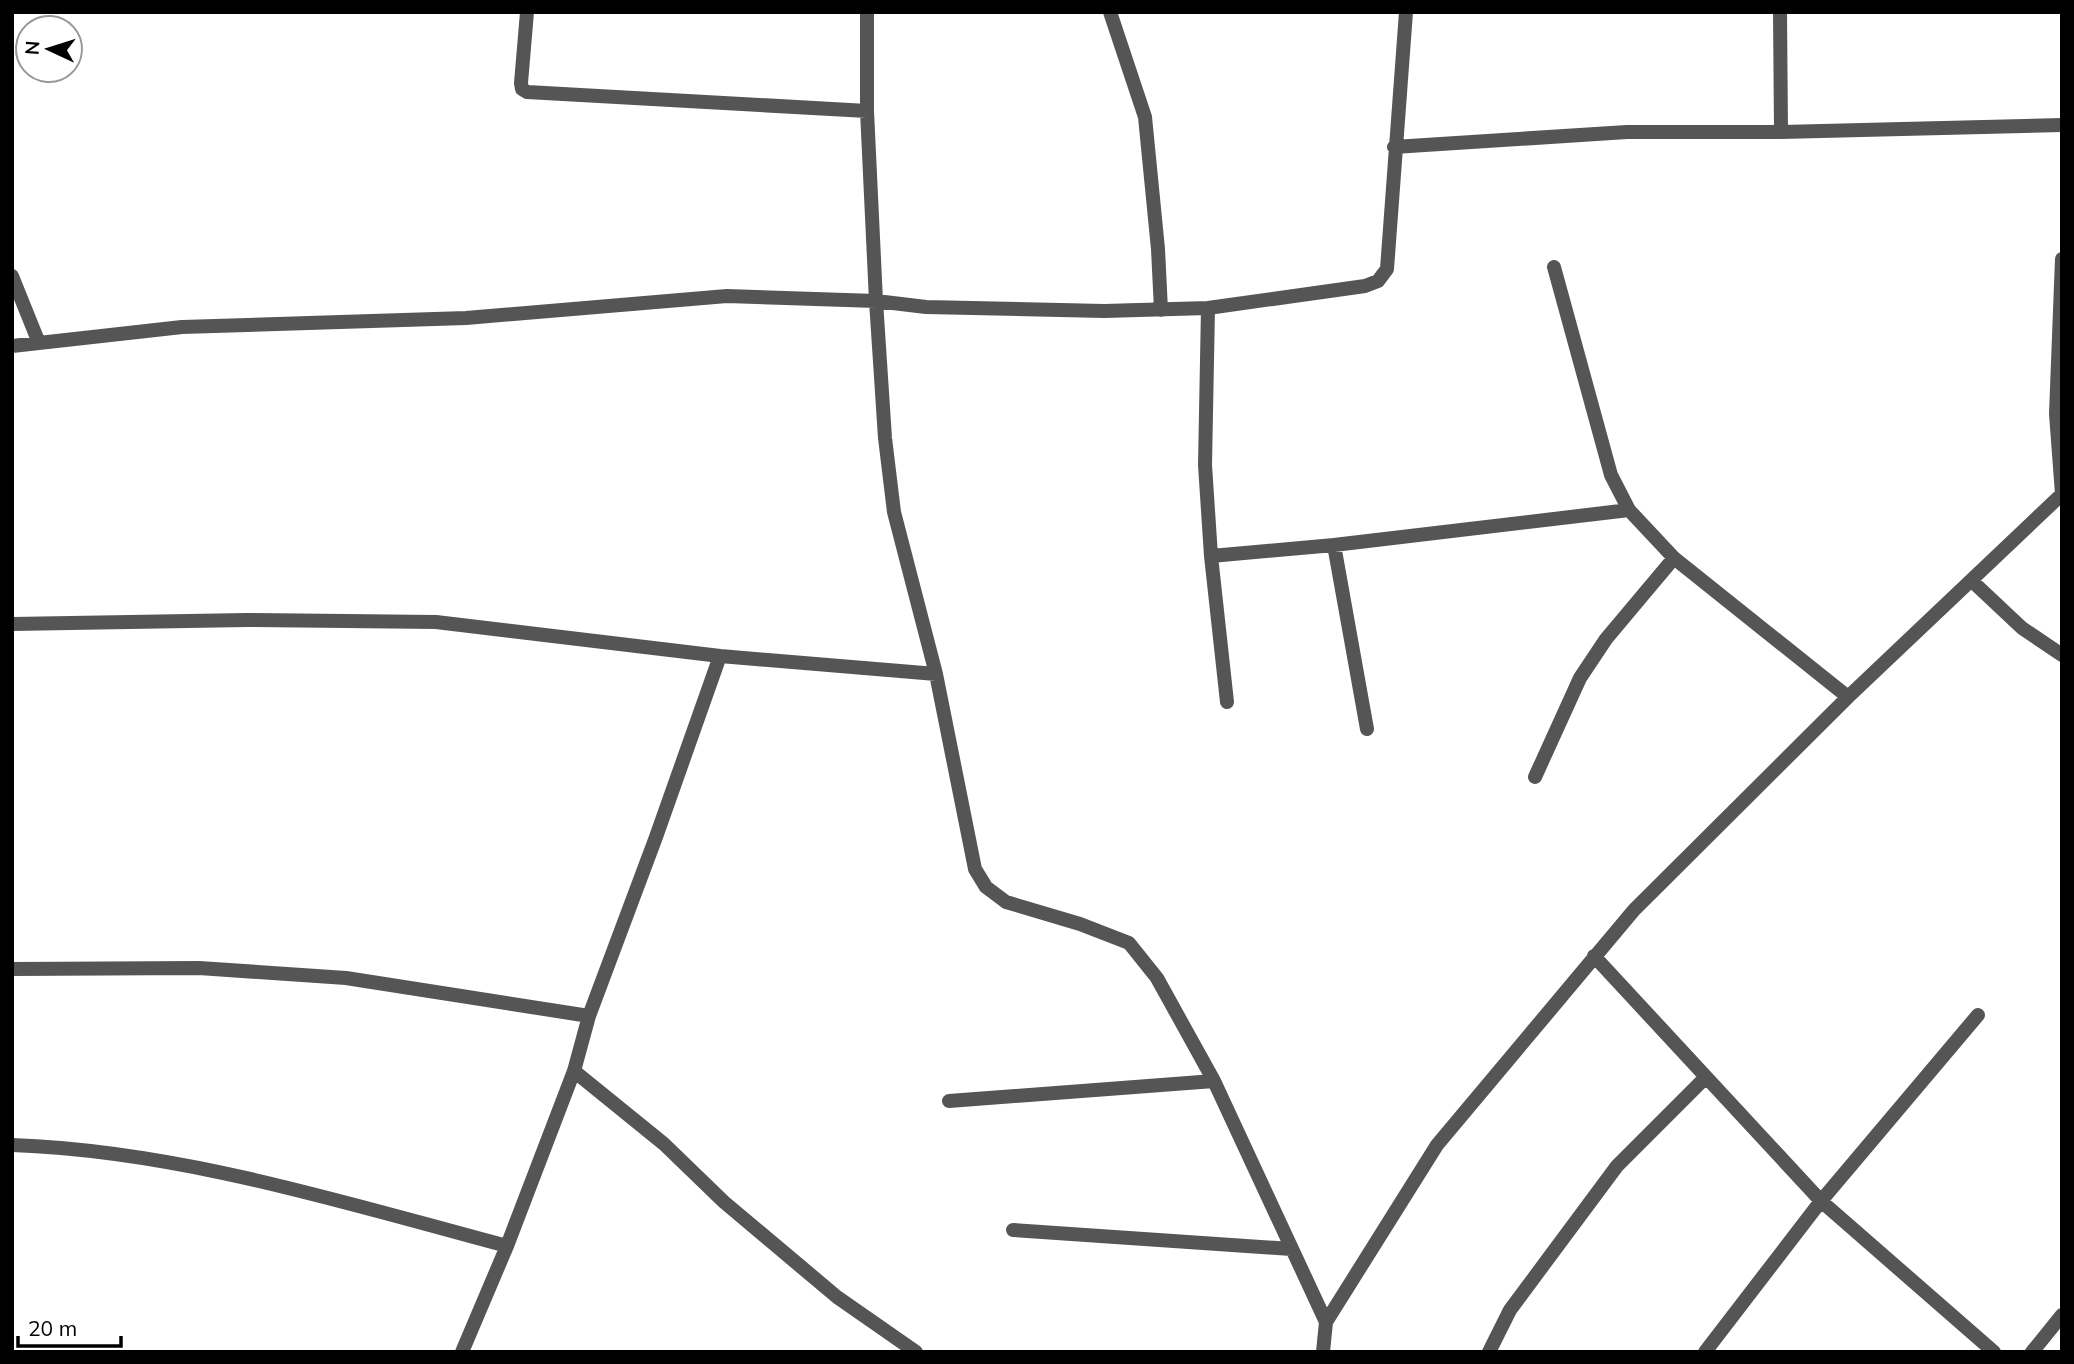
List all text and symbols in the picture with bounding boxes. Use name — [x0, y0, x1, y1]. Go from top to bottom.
north arrow — [14, 14, 84, 84]
text: N — [20, 40, 45, 56]
scale bar — [18, 1304, 121, 1348]
text: 20 m — [28, 1315, 77, 1341]

